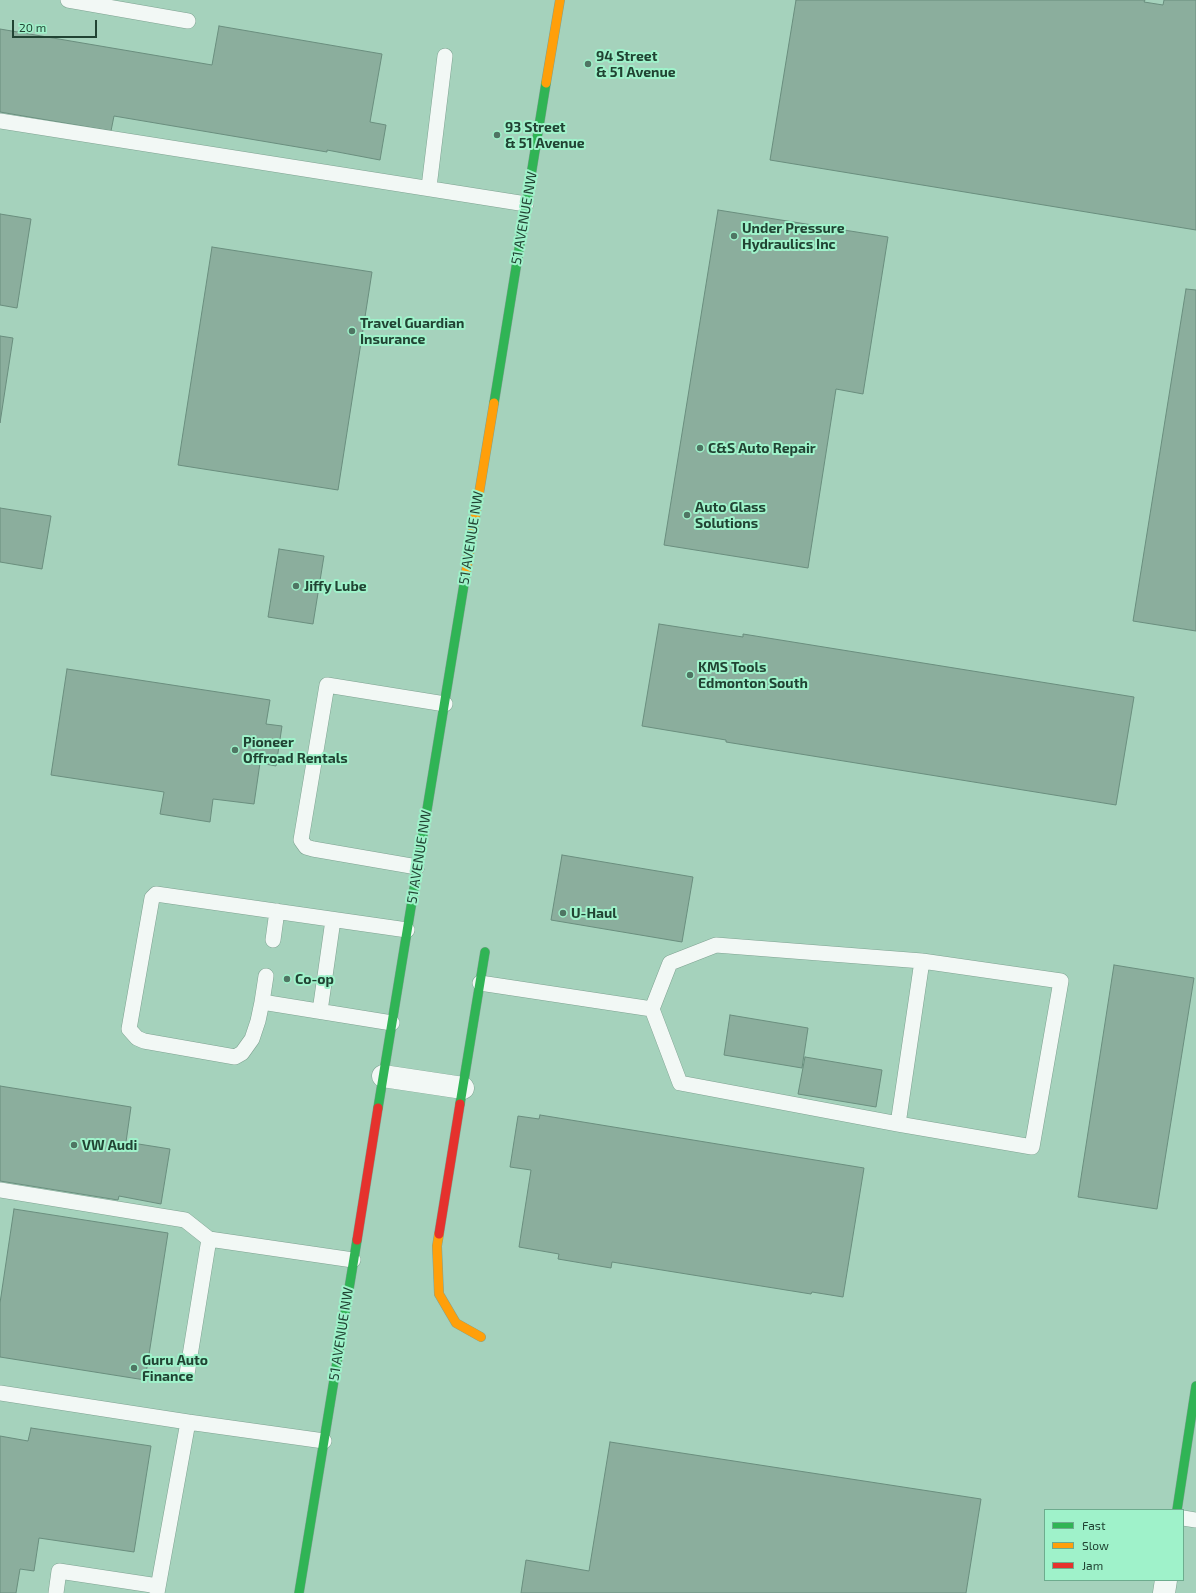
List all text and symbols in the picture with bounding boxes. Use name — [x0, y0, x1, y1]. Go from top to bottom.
scale bar — [14, 12, 99, 38]
text: 20 m — [19, 20, 46, 34]
place label: 94 Street & 51 Avenue — [596, 48, 676, 80]
marker: 94 Street & 51 Avenue — [583, 59, 593, 69]
place label: 93 Street & 51 Avenue — [505, 119, 585, 152]
marker: 93 Street & 51 Avenue — [492, 130, 502, 140]
street label: 51 AVENUE NW — [508, 170, 540, 266]
place label: Under Pressure Hydraulics Inc — [742, 220, 845, 252]
marker: Under Pressure Hydraulics Inc — [729, 231, 739, 241]
place label: Travel Guardian Insurance — [360, 315, 464, 348]
marker: Travel Guardian Insurance — [347, 326, 357, 336]
place label: C&S Auto Repair — [708, 440, 816, 456]
marker: C&S Auto Repair — [695, 443, 705, 453]
street label: 51 AVENUE NW — [455, 490, 487, 586]
place label: Auto Glass Solutions — [695, 499, 766, 532]
marker: Auto Glass Solutions — [682, 510, 692, 520]
place label: Jiffy Lube — [304, 578, 367, 594]
marker: Jiffy Lube — [291, 581, 301, 591]
place label: KMS Tools Edmonton South — [698, 659, 808, 692]
marker: KMS Tools Edmonton South — [685, 670, 695, 680]
place label: Pioneer Offroad Rentals — [243, 734, 348, 766]
marker: Pioneer Offroad Rentals — [230, 745, 240, 755]
street label: 51 AVENUE NW — [403, 809, 435, 905]
place label: U-Haul — [571, 905, 617, 921]
marker: U-Haul — [558, 908, 568, 918]
place label: Co-op — [295, 971, 334, 987]
marker: Co-op — [282, 974, 292, 984]
place label: VW Audi — [82, 1137, 137, 1153]
marker: VW Audi — [69, 1140, 79, 1150]
street label: 51 AVENUE NW — [325, 1286, 357, 1382]
place label: Guru Auto Finance — [142, 1352, 208, 1384]
marker: Guru Auto Finance — [129, 1363, 139, 1373]
legend — [1044, 1509, 1184, 1581]
text: Fast — [1082, 1518, 1105, 1532]
text: Slow — [1082, 1538, 1109, 1552]
text: Jam — [1082, 1558, 1103, 1572]

